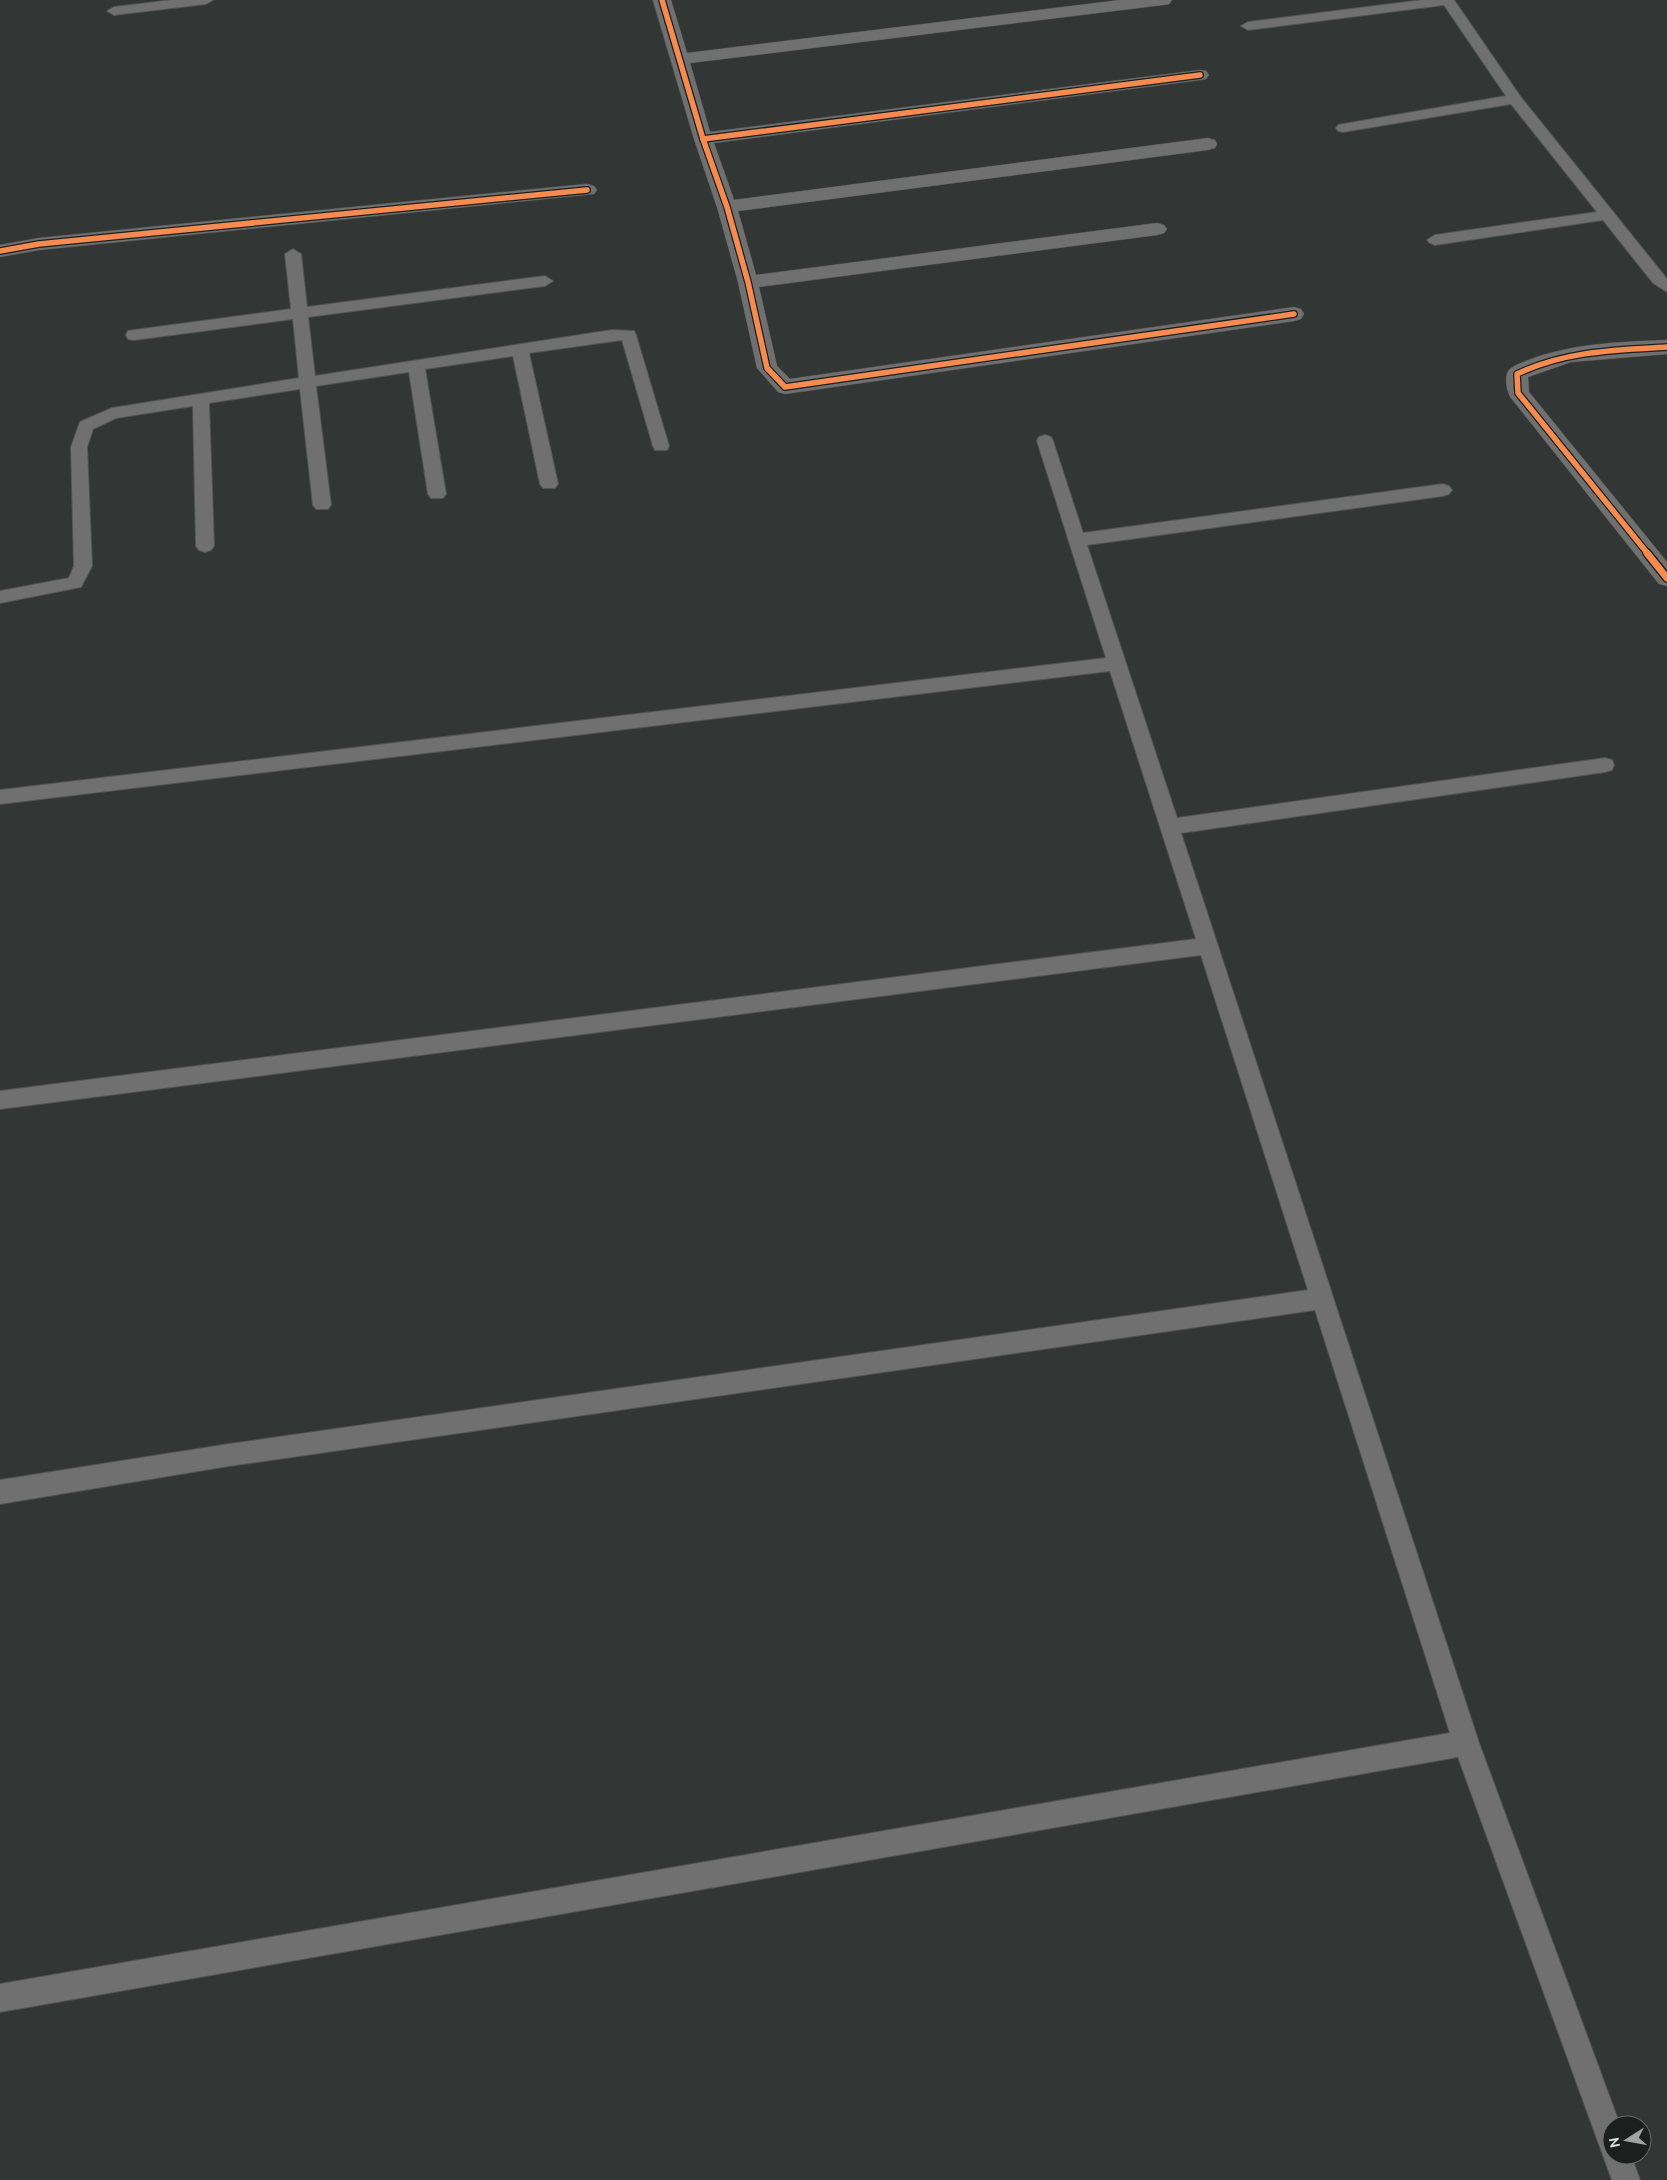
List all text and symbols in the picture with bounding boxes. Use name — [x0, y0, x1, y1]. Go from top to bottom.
north arrow — [1602, 2115, 1652, 2165]
text: N — [1605, 2136, 1623, 2149]

